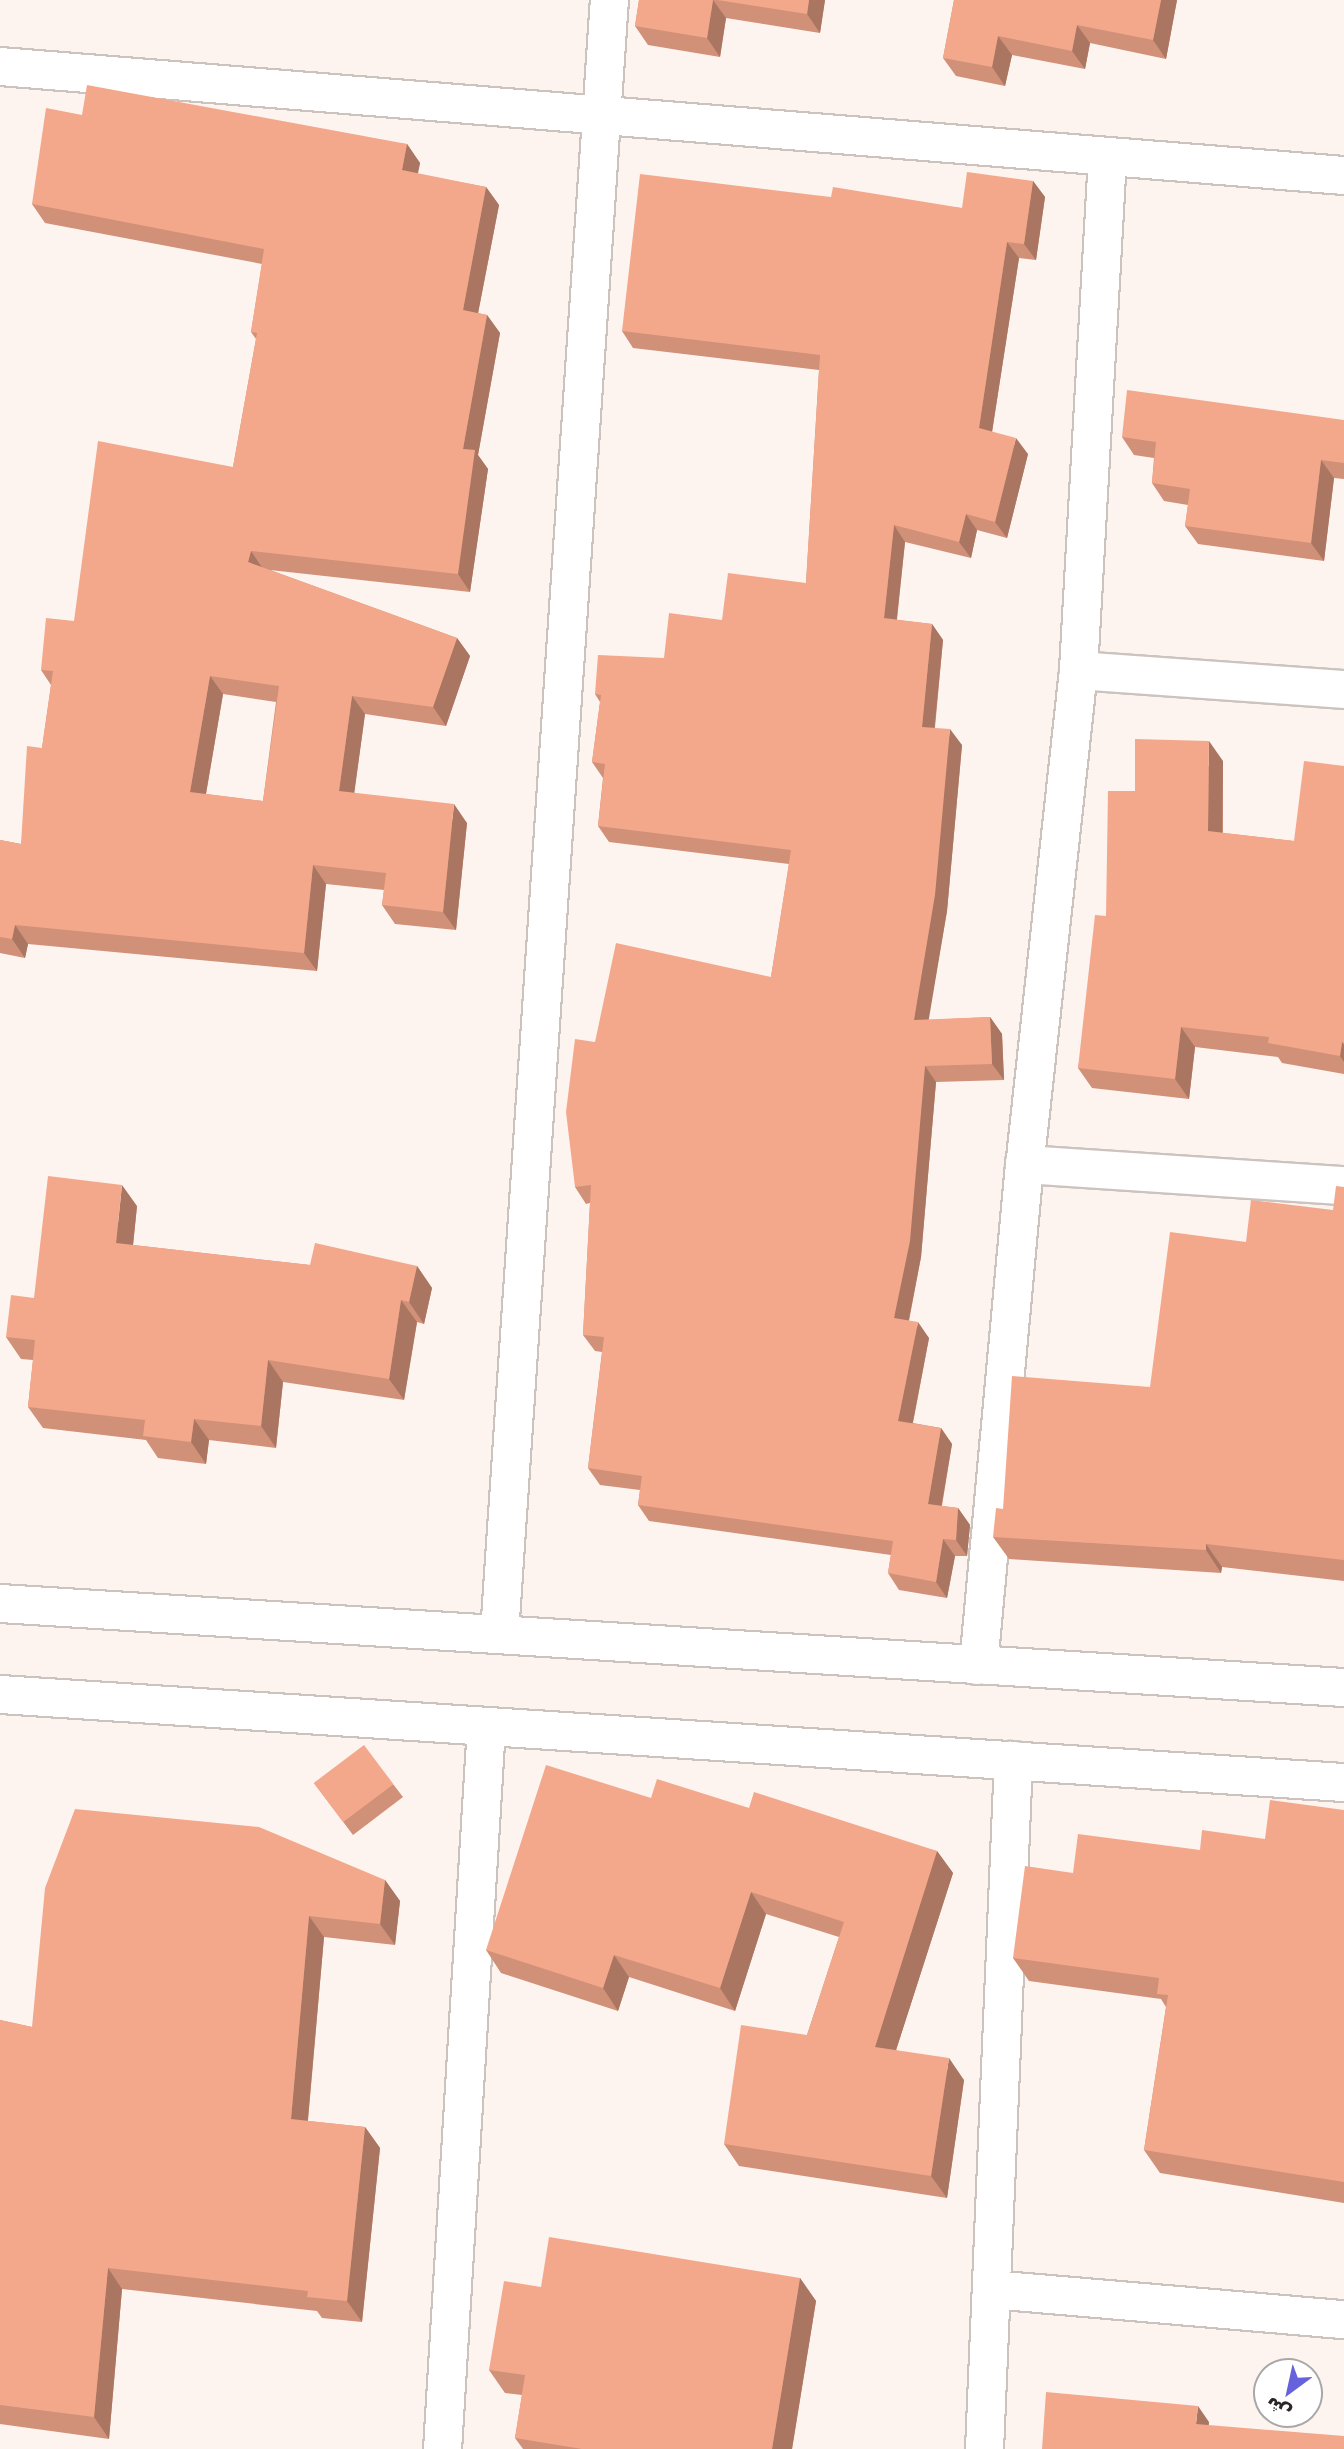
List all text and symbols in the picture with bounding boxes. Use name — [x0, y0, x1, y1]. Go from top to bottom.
north arrow — [1253, 2358, 1323, 2428]
text: ش — [1261, 2393, 1295, 2425]

